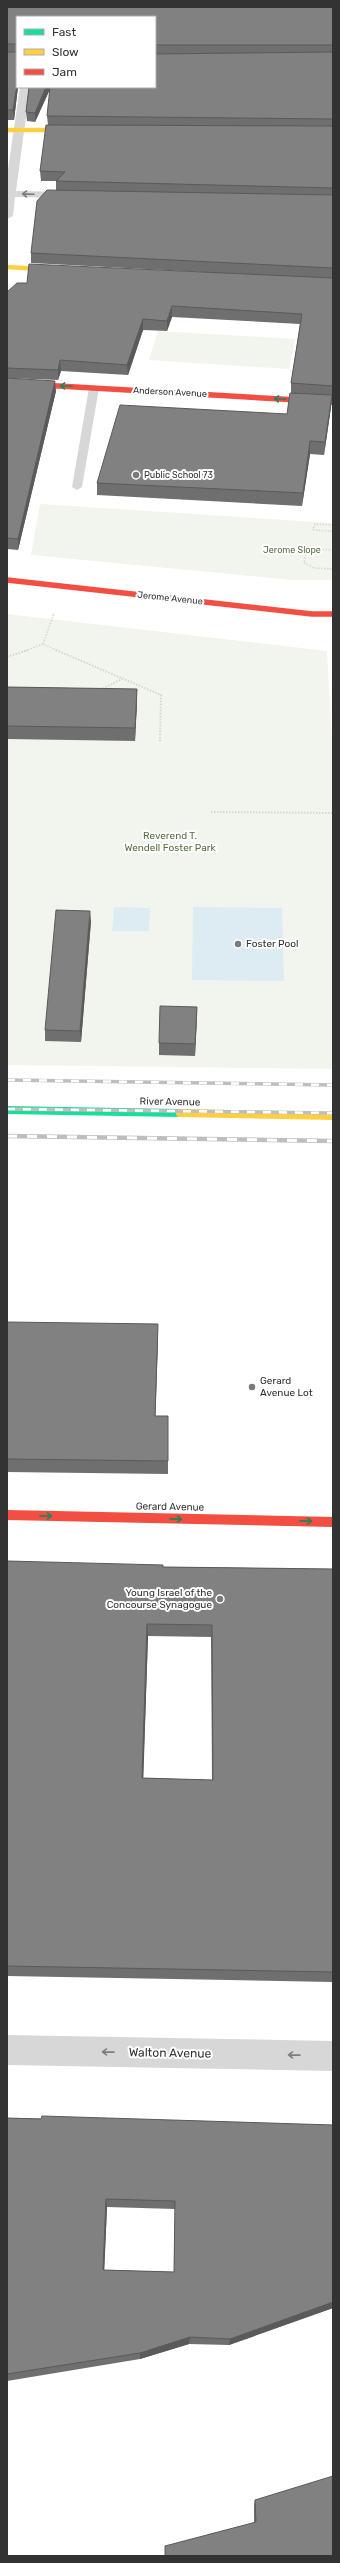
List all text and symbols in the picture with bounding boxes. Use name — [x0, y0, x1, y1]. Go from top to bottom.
legend — [16, 16, 156, 88]
text: Fast — [52, 25, 76, 39]
text: Slow — [52, 45, 79, 59]
text: Jam — [52, 65, 77, 79]
one-way arrow — [22, 190, 35, 198]
one-way arrow — [60, 383, 73, 390]
street label: Anderson Avenue — [133, 385, 207, 399]
one-way arrow — [274, 395, 287, 402]
marker: Public School 73 — [131, 470, 141, 480]
place label: Public School 73 — [144, 470, 213, 480]
park label: Jerome Slope — [263, 545, 321, 555]
street label: Jerome Avenue — [137, 590, 203, 606]
park label: Reverend T. Wendell Foster Park — [124, 830, 216, 854]
place label: Foster Pool — [246, 938, 298, 950]
marker: Foster Pool — [233, 939, 243, 949]
street label: River Avenue — [140, 1095, 201, 1109]
place label: Gerard Avenue Lot — [260, 1375, 313, 1399]
marker: Gerard Avenue Lot — [247, 1382, 257, 1392]
street label: Gerard Avenue — [136, 1500, 205, 1514]
one-way arrow — [39, 1512, 52, 1520]
one-way arrow — [169, 1515, 182, 1522]
one-way arrow — [299, 1517, 312, 1525]
place label: Young Israel of the Concourse Synagogue — [107, 1587, 212, 1611]
marker: Young Israel of the Concourse Synagogue — [215, 1594, 225, 1604]
street label: Walton Avenue — [129, 2045, 212, 2061]
one-way arrow — [102, 2048, 115, 2056]
one-way arrow — [288, 2051, 301, 2059]

